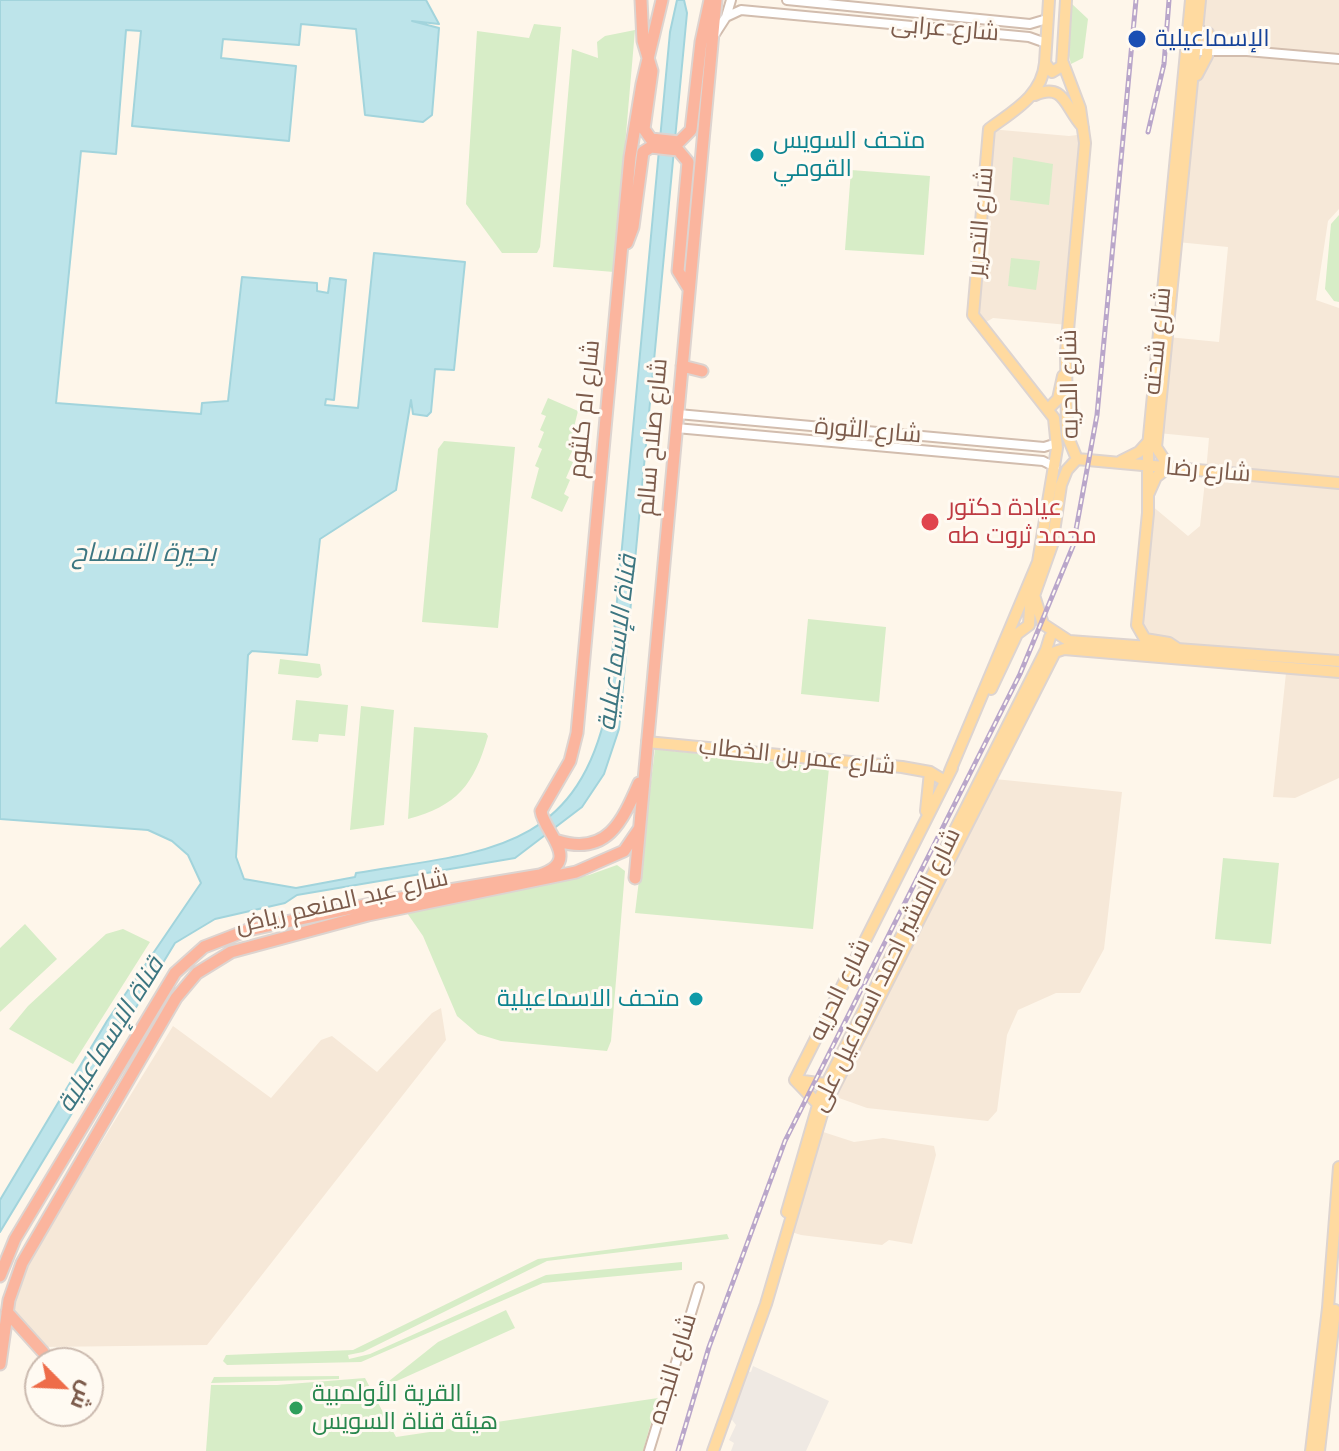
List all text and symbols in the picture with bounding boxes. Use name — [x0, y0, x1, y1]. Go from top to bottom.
street label: شارع عرابى — [890, 10, 1000, 48]
place label: الإسماعيلية — [1155, 25, 1270, 53]
marker: الإسماعيلية — [1126, 28, 1148, 50]
place label: متحف السويس القومي — [773, 127, 925, 183]
marker: متحف السويس القومي — [748, 146, 766, 164]
street label: شارع التحرير — [962, 166, 1000, 278]
street label: شارع شحته — [1138, 286, 1178, 396]
street label: شارع الحريه — [1055, 329, 1085, 439]
street label: شارع ام كلثوم — [563, 338, 607, 480]
street label: شارع صلاح سالم — [632, 357, 674, 517]
street label: شارع الثورة — [813, 412, 923, 450]
street label: شارع رضا — [1164, 453, 1252, 489]
place label: عيادة دكتور محمد ثروت طه — [948, 494, 1097, 550]
marker: عيادة دكتور محمد ثروت طه — [919, 511, 941, 533]
water label: بحيرة التمساح — [72, 538, 216, 570]
water label: قناة الإسماعيلية — [592, 553, 644, 733]
street label: شارع عمر بن الخطاب — [697, 732, 897, 782]
street label: شارع المشير احمد اسماعيل على — [805, 824, 967, 1116]
street label: شارع عبد المنعم رياض — [233, 864, 451, 940]
street label: شارع الحريه — [803, 934, 877, 1046]
water label: قناة الإسماعيلية — [51, 952, 171, 1118]
place label: متحف الاسماعيلية — [497, 985, 680, 1013]
marker: متحف الاسماعيلية — [687, 990, 705, 1008]
street label: شارع النجده — [643, 1310, 703, 1428]
north arrow — [24, 1347, 104, 1427]
text: ش — [65, 1377, 104, 1415]
place label: القرية الأولمبية هيئة قناة السويس — [312, 1380, 498, 1436]
marker: القرية الأولمبية هيئة قناة السويس — [287, 1399, 305, 1417]

